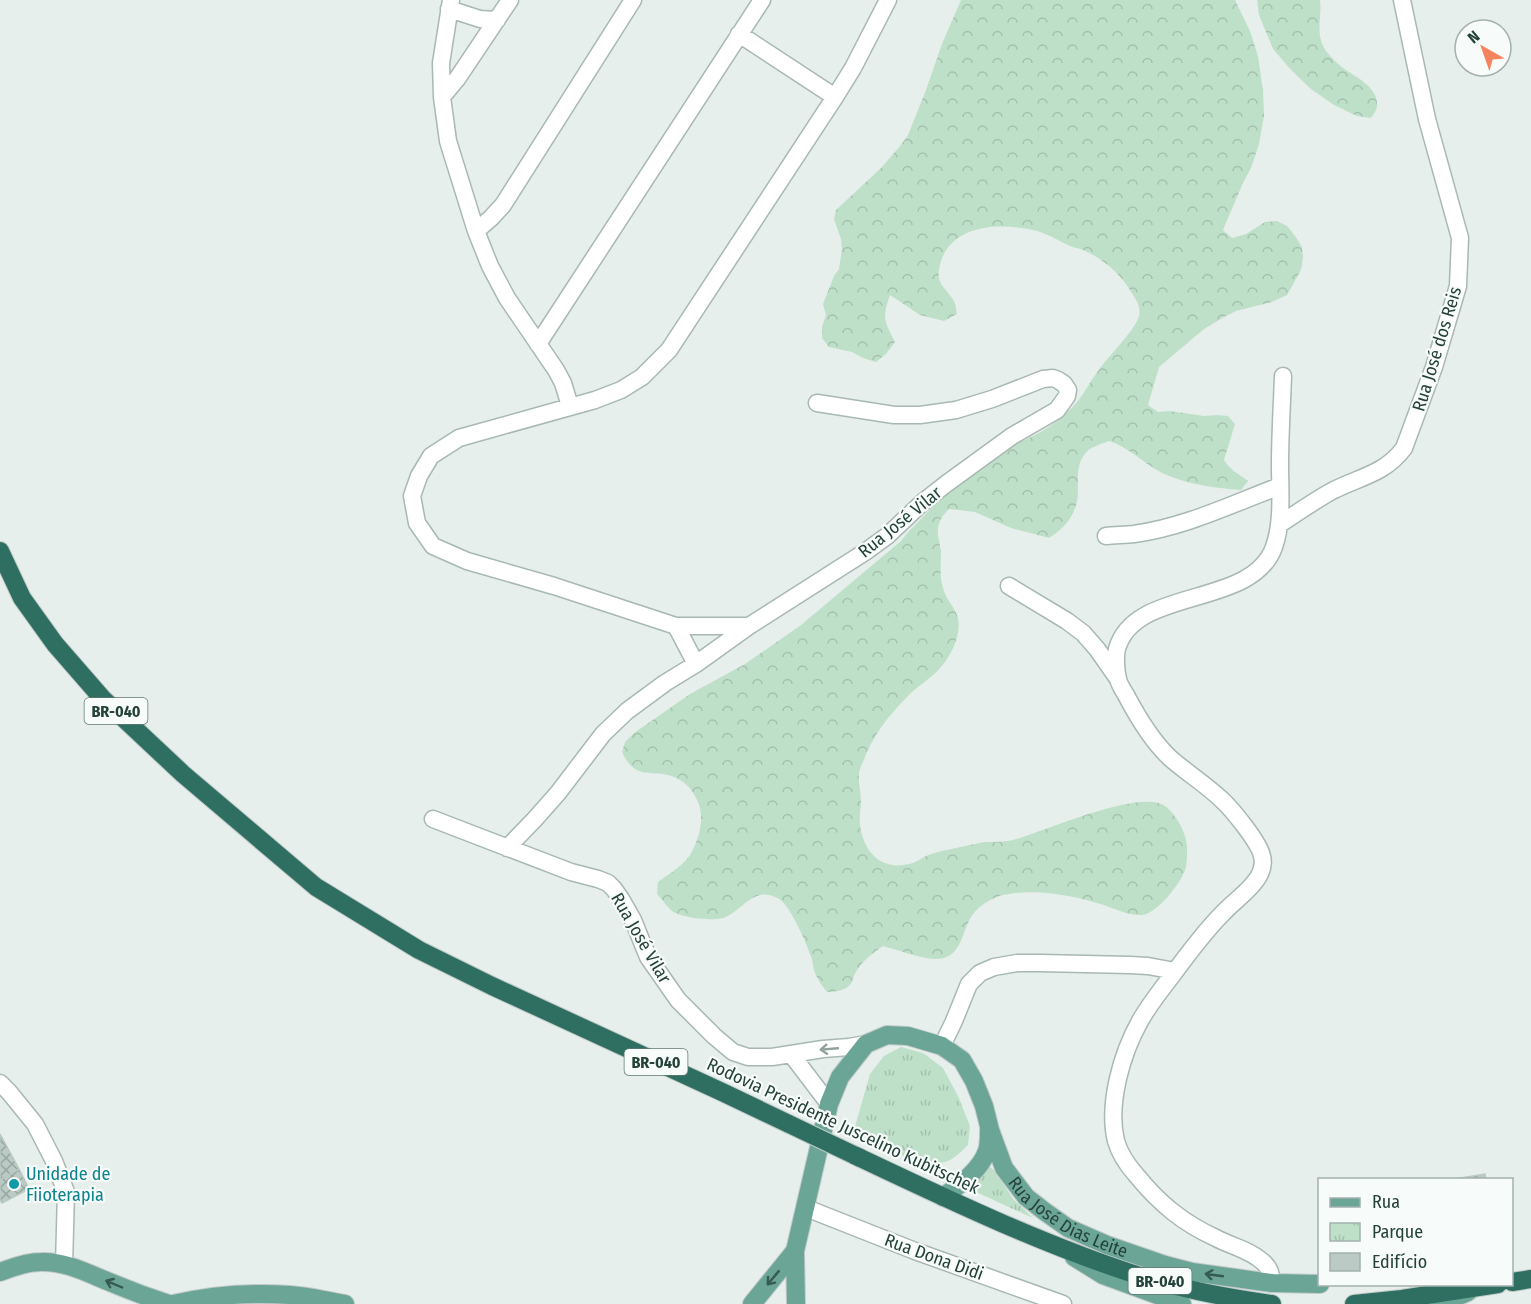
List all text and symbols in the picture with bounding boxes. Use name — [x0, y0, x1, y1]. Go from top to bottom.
north arrow — [1453, 18, 1513, 78]
text: N — [1464, 27, 1483, 47]
street label: Rua José dos Reis — [1408, 284, 1466, 414]
street label: Rua José Vilar — [854, 481, 947, 562]
road number: BR-040 — [84, 698, 148, 724]
street label: Rua José Vilar — [606, 889, 676, 988]
one-way arrow — [819, 1043, 839, 1054]
road number: BR-040 — [624, 1049, 688, 1075]
street label: Rodovia Presidente Juscelino Kubitschek — [703, 1053, 983, 1199]
place label: Unidade de Fiioterapia — [26, 1163, 110, 1206]
street label: Rua José Dias Leite — [1003, 1172, 1131, 1262]
marker: Unidade de Fiioterapia — [7, 1177, 21, 1191]
legend — [1318, 1178, 1513, 1286]
text: Rua — [1372, 1191, 1400, 1213]
text: Parque — [1372, 1221, 1423, 1243]
street label: Rua Dona Didi — [881, 1229, 987, 1285]
text: Edifício — [1372, 1251, 1427, 1273]
road number: BR-040 — [1128, 1268, 1192, 1294]
one-way arrow — [767, 1269, 780, 1285]
one-way arrow — [1205, 1270, 1224, 1281]
one-way arrow — [106, 1278, 124, 1289]

